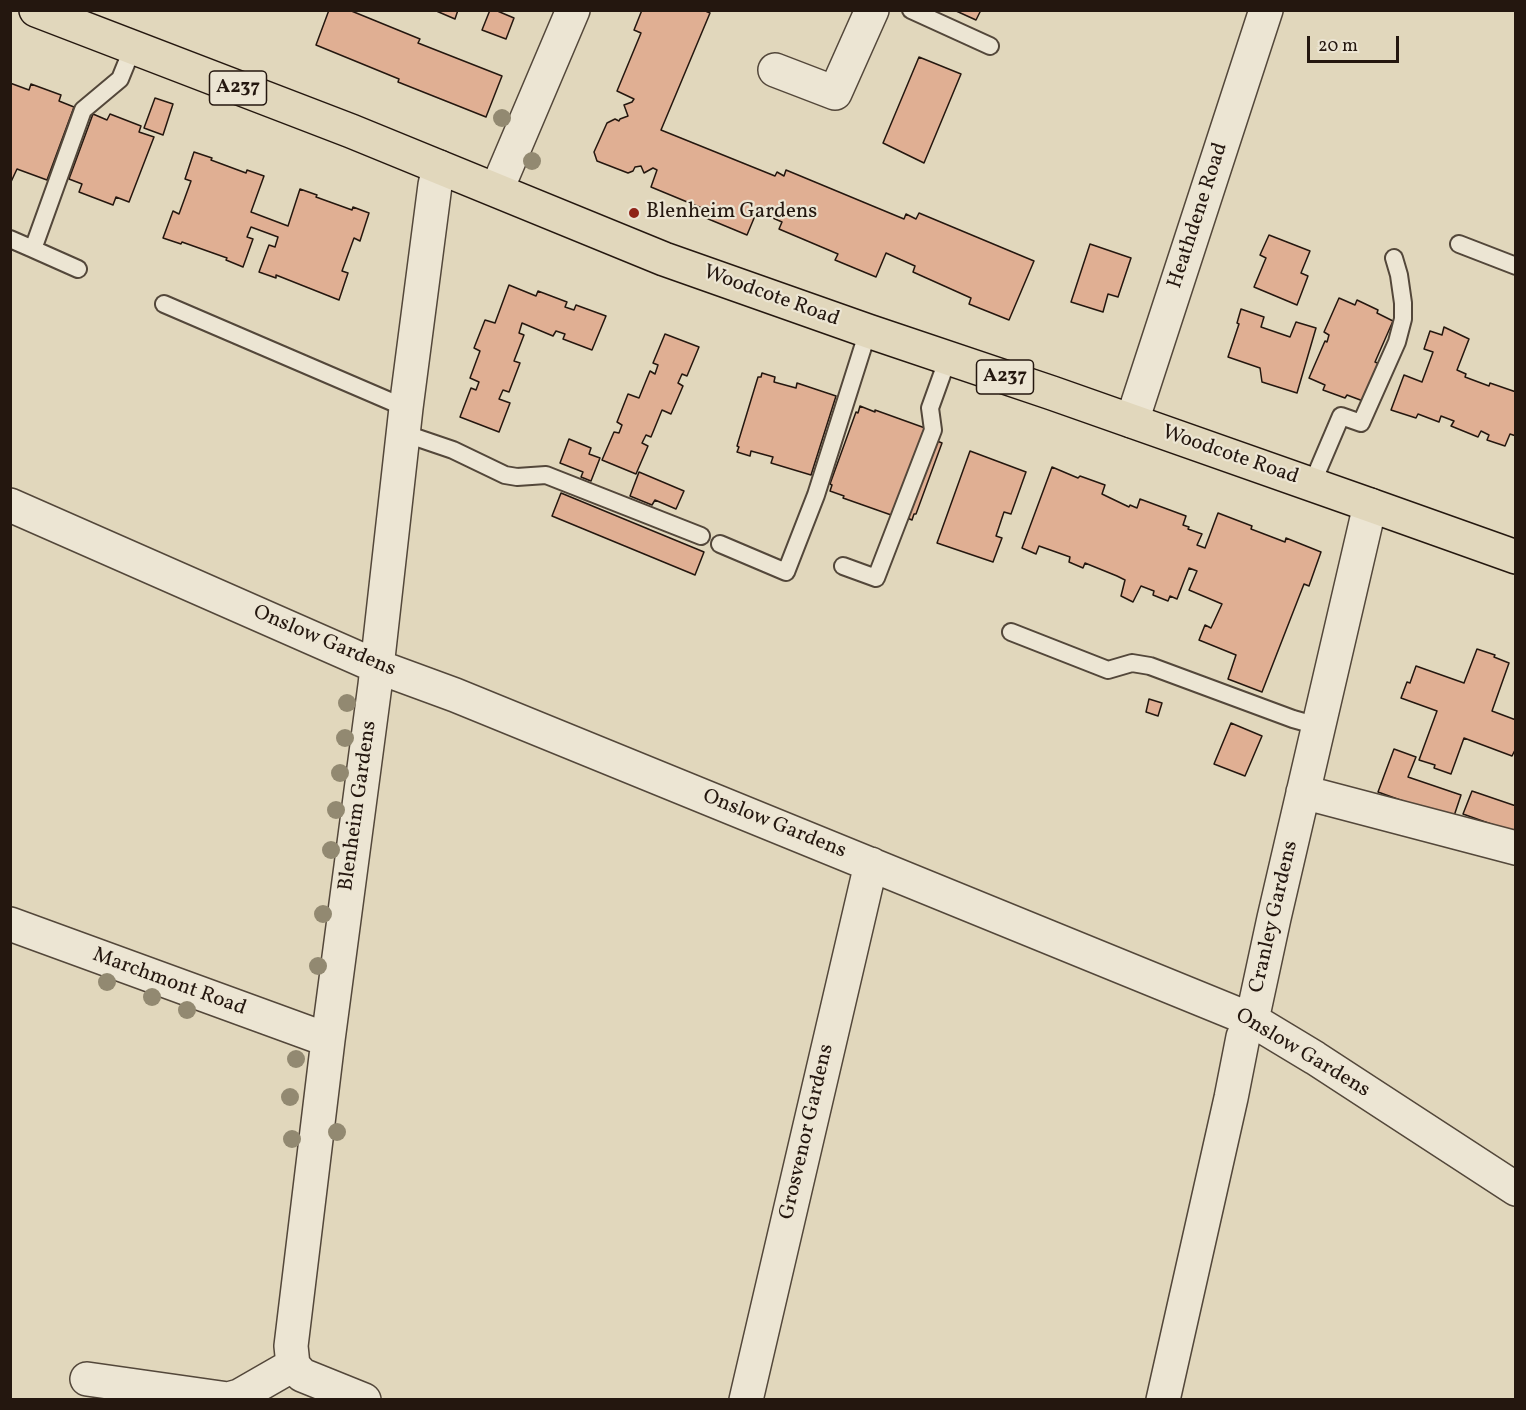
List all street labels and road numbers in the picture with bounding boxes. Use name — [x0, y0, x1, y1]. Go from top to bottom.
road number: A237 — [210, 71, 266, 105]
street label: Heathdene Road — [1164, 140, 1234, 292]
street label: Woodcote Road — [700, 261, 842, 333]
road number: A237 — [976, 360, 1034, 394]
street label: Woodcote Road — [1158, 421, 1302, 491]
street label: Onslow Gardens — [249, 601, 399, 683]
street label: Blenheim Gardens — [335, 719, 383, 893]
street label: Onslow Gardens — [699, 785, 849, 865]
street label: Cranley Gardens — [1245, 839, 1305, 995]
street label: Marchmont Road — [89, 944, 249, 1022]
street label: Onslow Gardens — [1230, 1004, 1374, 1104]
street label: Grosvenor Gardens — [776, 1042, 840, 1222]

